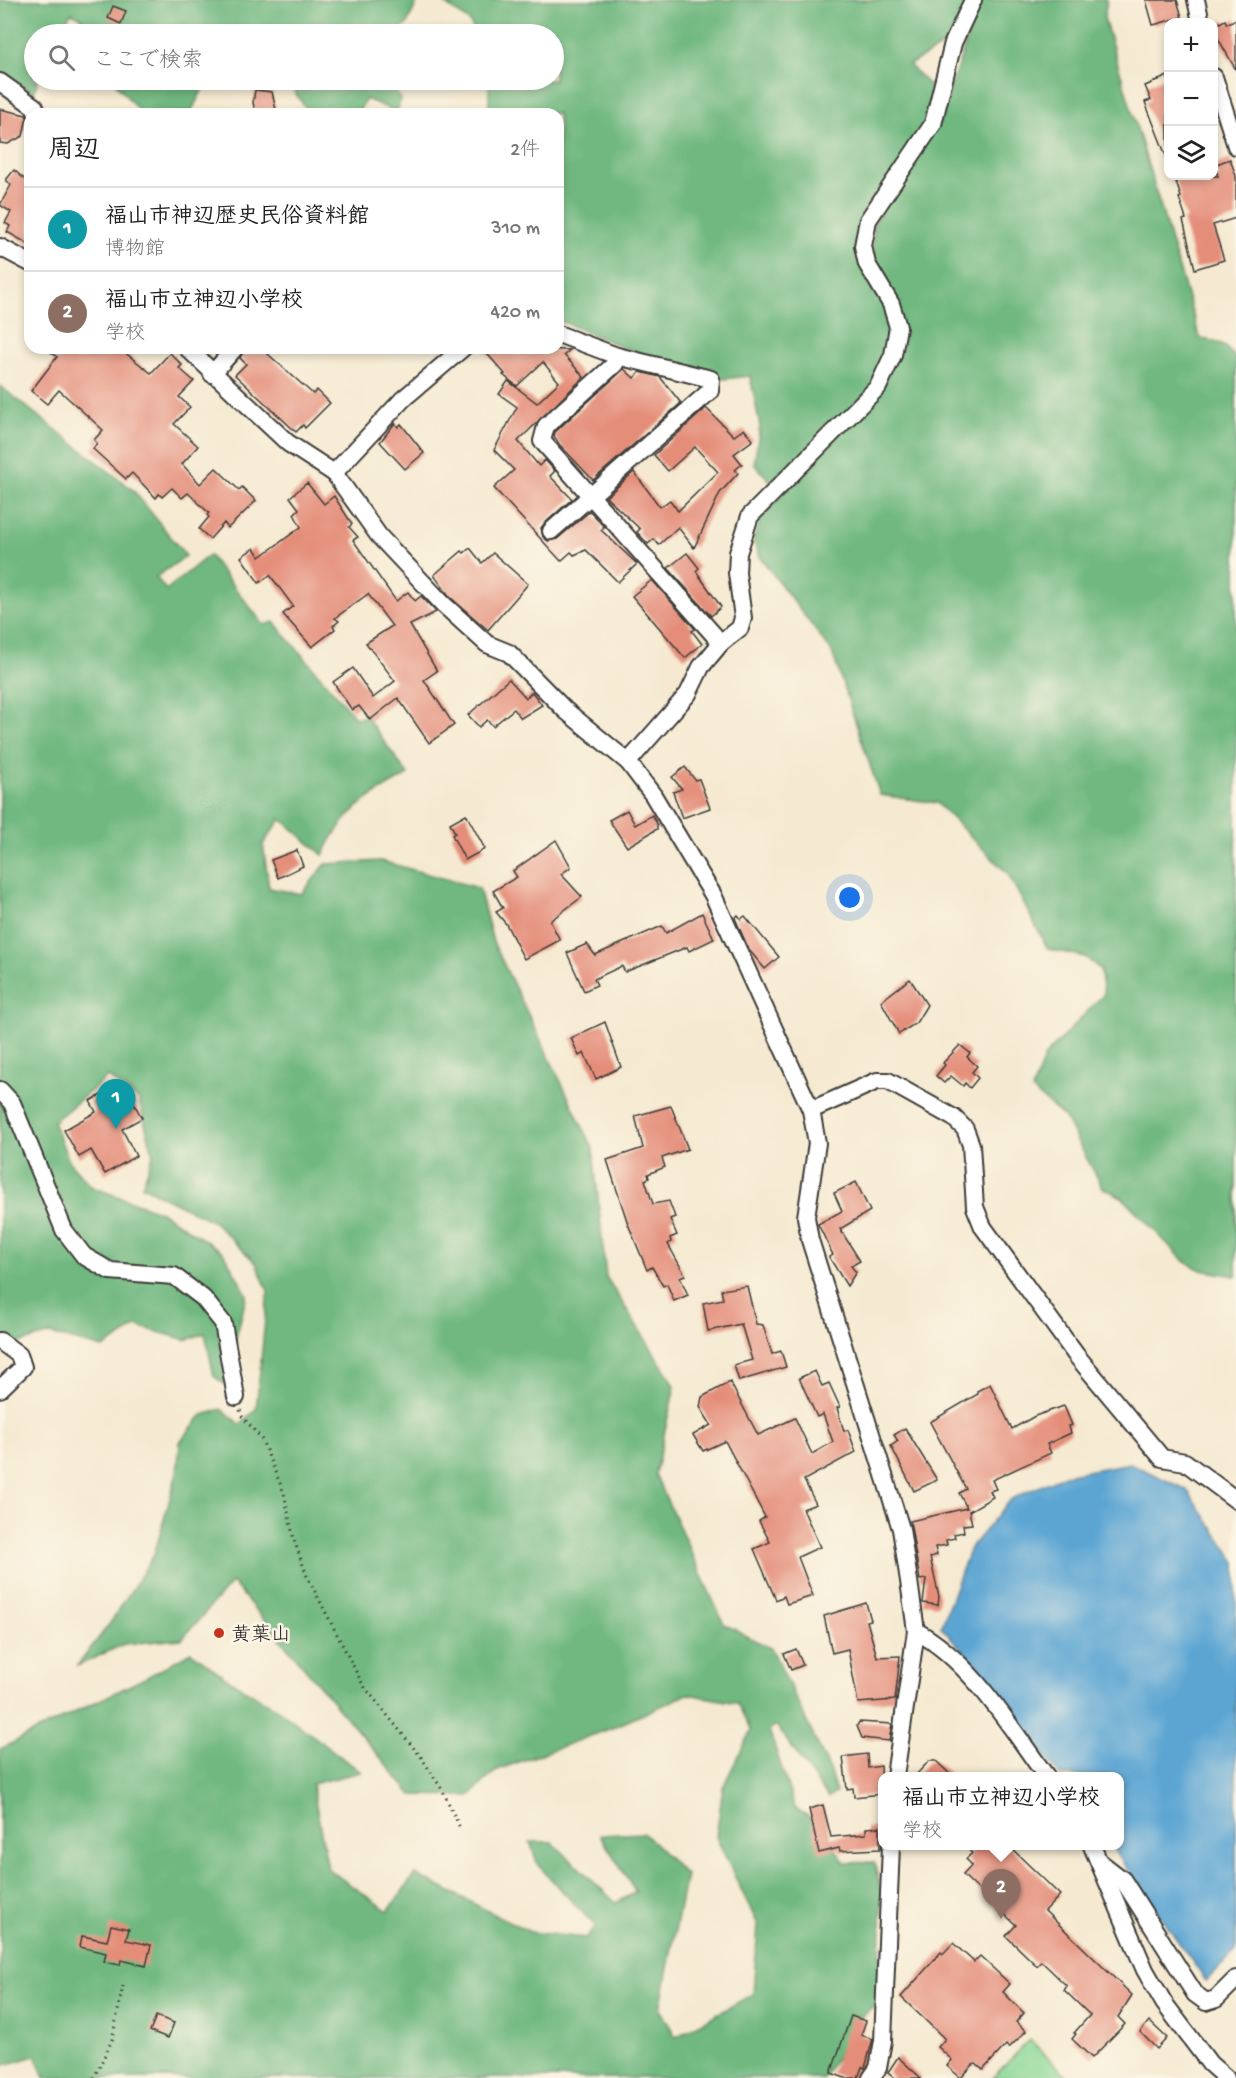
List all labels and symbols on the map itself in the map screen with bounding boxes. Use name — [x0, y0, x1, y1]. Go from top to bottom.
your location — [835, 883, 864, 912]
pin: 1 — [96, 1080, 136, 1129]
place label: 黄葉山 — [231, 1623, 291, 1648]
marker: 黄葉山 — [212, 1626, 226, 1640]
pin: 2 — [982, 1870, 1020, 1919]

